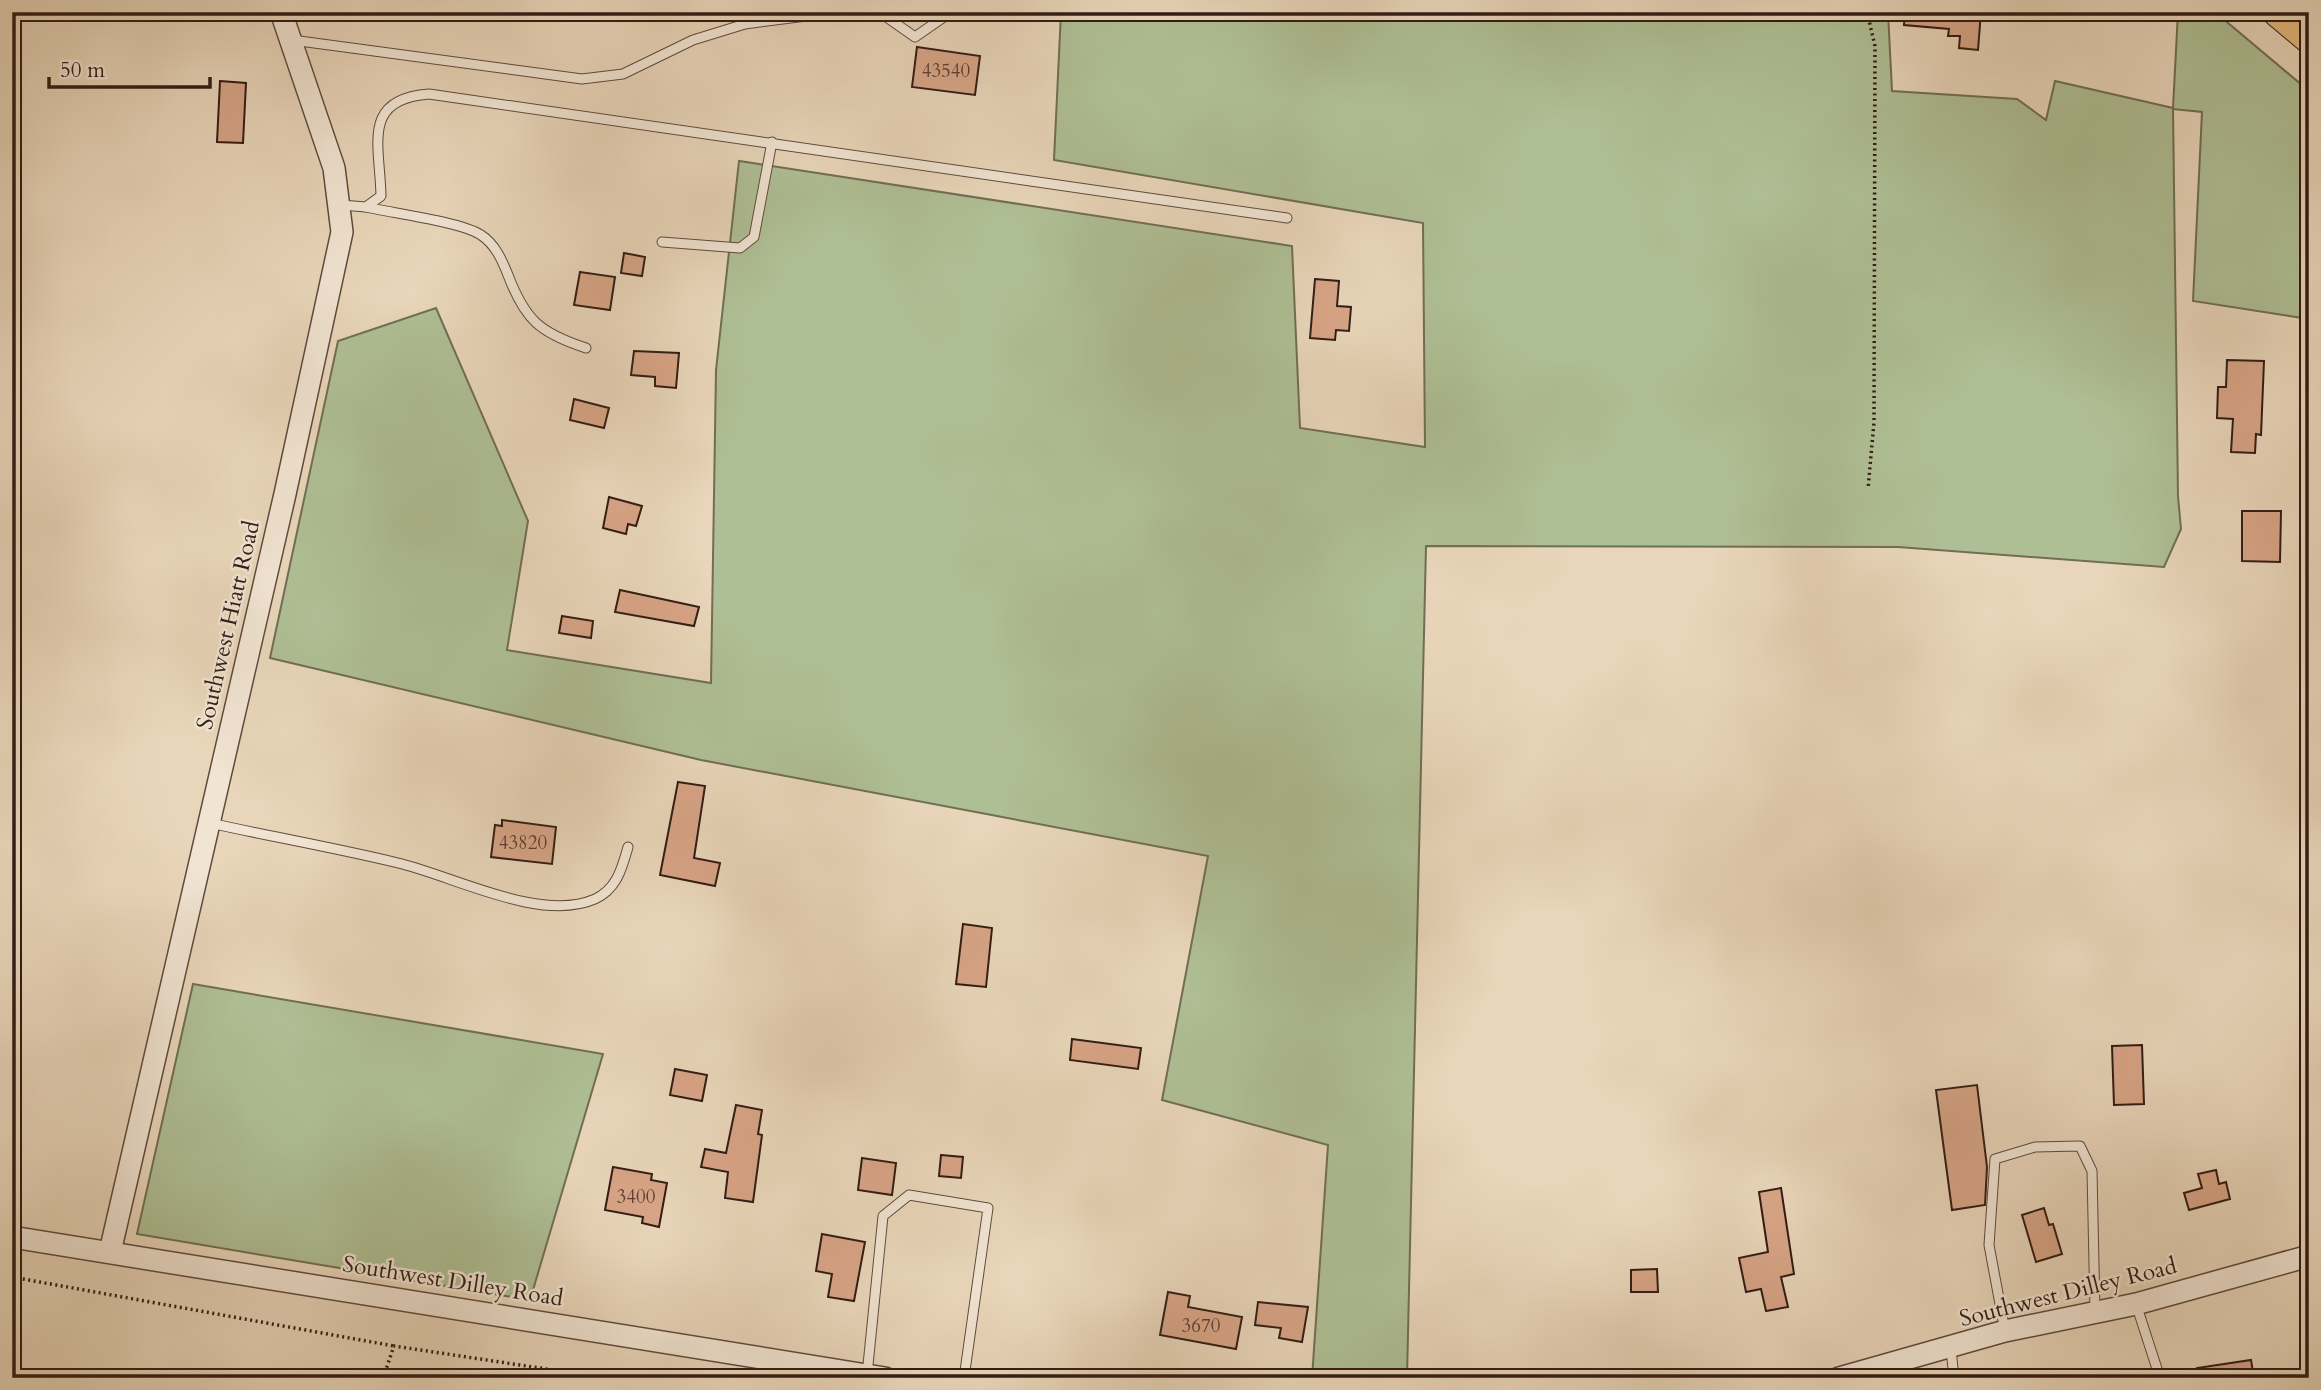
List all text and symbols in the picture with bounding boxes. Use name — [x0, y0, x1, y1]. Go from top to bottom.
scale bar — [49, 46, 210, 90]
text: 50 m — [60, 56, 105, 85]
house number: 43540 — [922, 58, 971, 84]
street label: Southwest Hiatt Road — [189, 517, 267, 732]
house number: 43820 — [499, 830, 548, 856]
house number: 3400 — [617, 1184, 656, 1210]
street label: Southwest Dilley Road — [341, 1248, 566, 1314]
street label: Southwest Dilley Road — [1956, 1250, 2181, 1334]
house number: 3670 — [1182, 1313, 1221, 1339]

